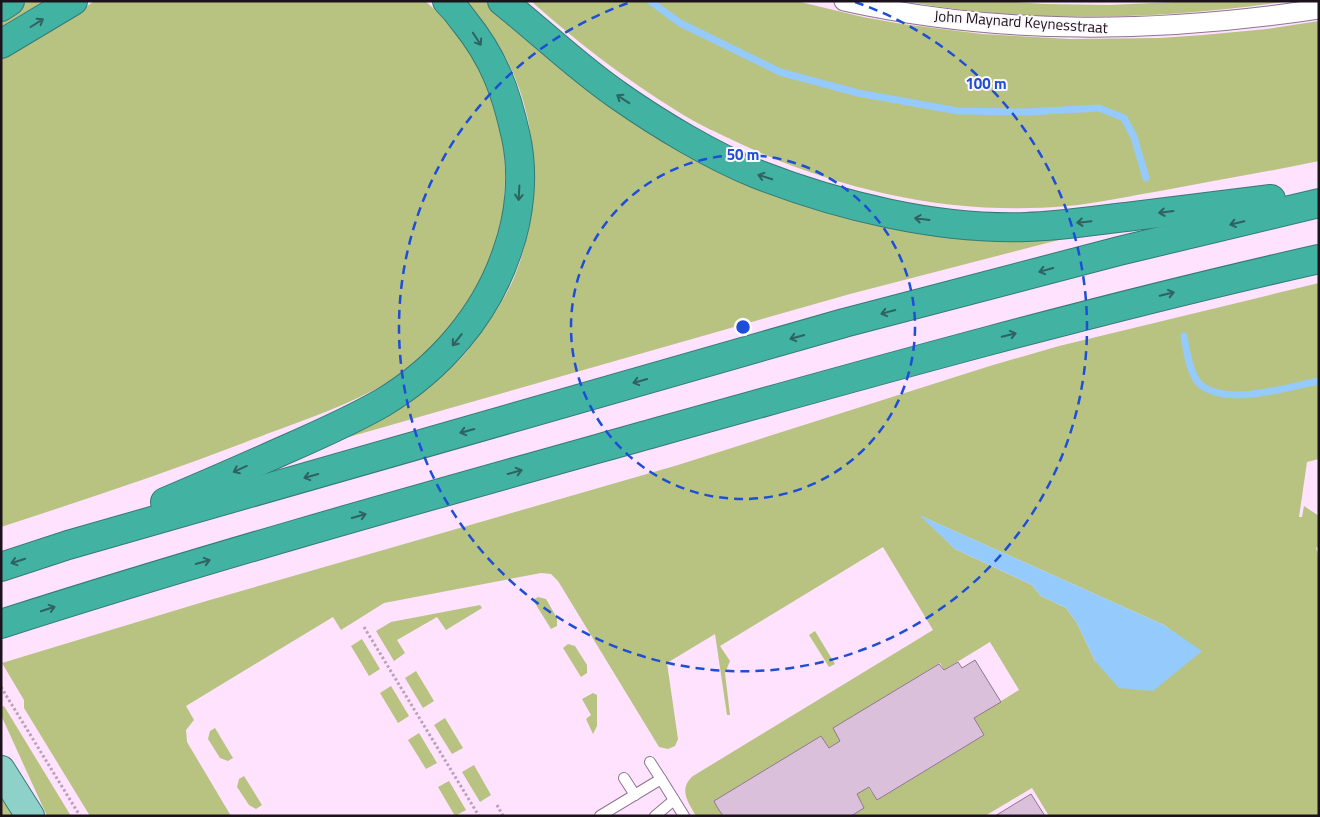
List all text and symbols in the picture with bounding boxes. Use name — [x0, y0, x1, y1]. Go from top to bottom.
street label: John Maynard Keynesstraat — [933, 4, 1109, 39]
one-way arrow — [30, 18, 44, 28]
one-way arrow — [472, 32, 483, 46]
text: 100 m — [965, 72, 1007, 95]
one-way arrow — [616, 94, 630, 104]
text: 50 m — [727, 143, 759, 166]
one-way arrow — [758, 171, 774, 181]
one-way arrow — [514, 184, 523, 200]
one-way arrow — [1158, 207, 1174, 217]
one-way arrow — [914, 214, 930, 224]
one-way arrow — [1076, 217, 1092, 227]
one-way arrow — [1230, 219, 1246, 228]
one-way arrow — [1038, 266, 1054, 276]
one-way arrow — [1158, 289, 1174, 298]
one-way arrow — [881, 307, 897, 317]
centre of rings — [734, 318, 752, 336]
one-way arrow — [1001, 330, 1017, 339]
one-way arrow — [789, 332, 805, 342]
one-way arrow — [452, 333, 463, 346]
one-way arrow — [633, 377, 649, 387]
one-way arrow — [460, 427, 476, 436]
one-way arrow — [233, 465, 248, 475]
one-way arrow — [507, 466, 523, 476]
one-way arrow — [304, 471, 320, 481]
one-way arrow — [351, 510, 367, 520]
one-way arrow — [195, 556, 211, 566]
one-way arrow — [10, 557, 26, 567]
one-way arrow — [39, 604, 55, 614]

